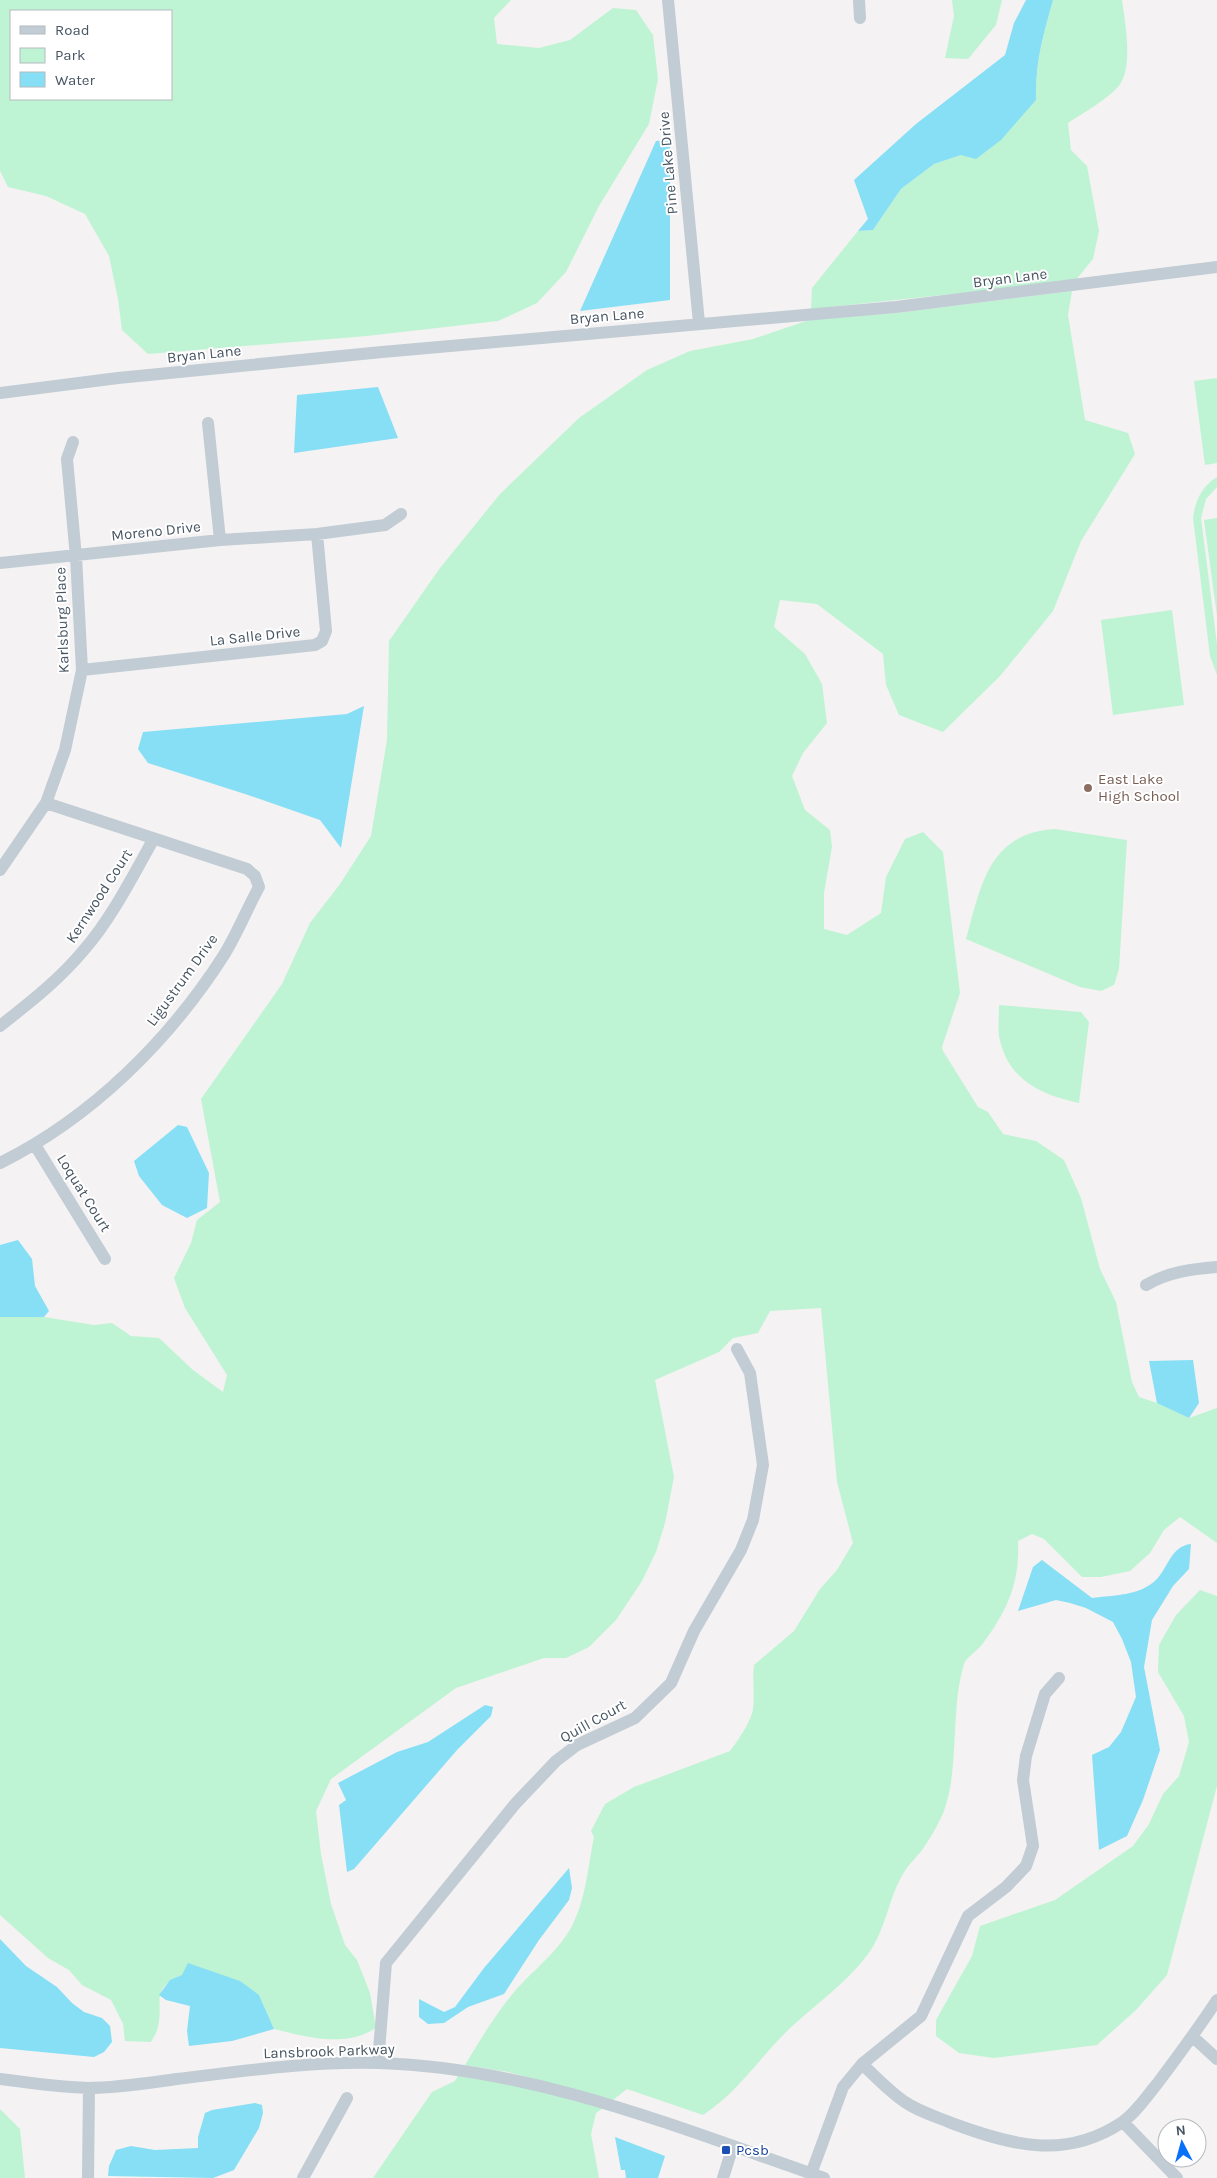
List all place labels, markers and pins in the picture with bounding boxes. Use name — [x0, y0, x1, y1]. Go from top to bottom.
place label: East Lake High School — [1098, 770, 1180, 805]
marker: East Lake High School — [1082, 782, 1094, 794]
place label: Pcsb — [736, 2141, 769, 2159]
marker: Pcsb — [720, 2144, 732, 2156]

